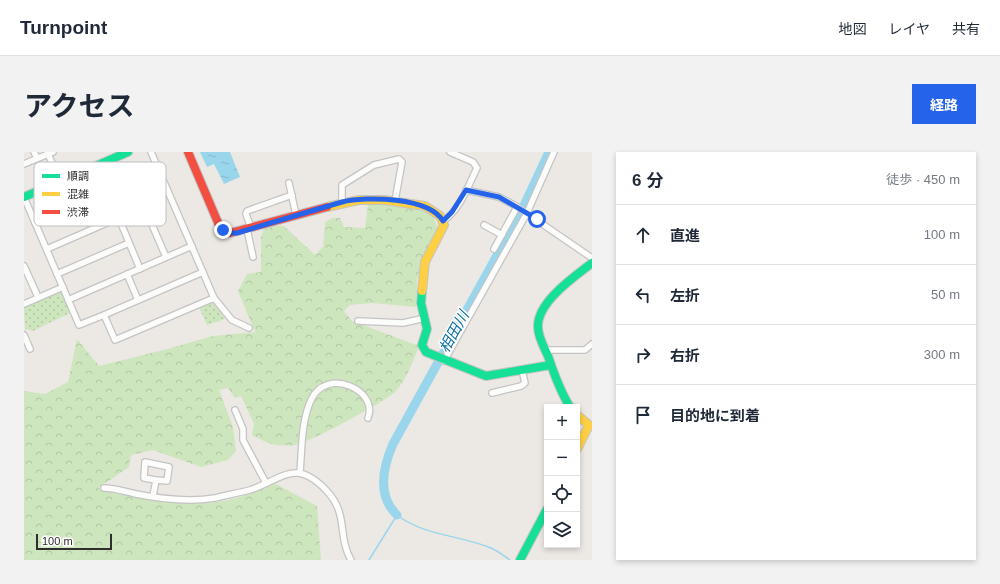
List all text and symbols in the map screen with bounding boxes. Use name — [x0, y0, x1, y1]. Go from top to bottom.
text: Turnpoint — [20, 17, 107, 38]
text: 地図 — [838, 21, 866, 37]
text: レイヤ — [888, 21, 930, 37]
text: 共有 — [952, 21, 980, 37]
button: 経路 — [912, 84, 976, 124]
text: アクセス — [24, 91, 135, 122]
legend — [34, 162, 166, 226]
text: 順調 — [67, 170, 89, 182]
text: 6 分 — [632, 171, 663, 190]
text: 徒歩 · 450 m — [886, 172, 960, 187]
text: 混雑 — [67, 188, 89, 200]
text: 渋滞 — [67, 206, 89, 218]
route start — [528, 210, 546, 228]
route end — [214, 221, 232, 239]
icon: ahead — [632, 224, 654, 246]
text: 直進 — [670, 227, 700, 244]
text: 100 m — [924, 227, 960, 242]
icon: left — [632, 284, 654, 306]
text: 左折 — [670, 287, 700, 304]
text: 50 m — [931, 287, 960, 302]
water label: 相田川 — [435, 306, 473, 356]
icon: right — [632, 344, 654, 366]
text: 右折 — [670, 347, 700, 364]
text: 300 m — [924, 347, 960, 362]
map controls — [544, 404, 580, 548]
button: + — [544, 404, 580, 440]
icon: arrive — [632, 404, 654, 426]
text: 目的地に到着 — [670, 407, 760, 424]
button: − — [544, 440, 580, 476]
button: locate — [544, 476, 580, 512]
button: layers — [544, 512, 580, 548]
scale bar — [36, 532, 112, 551]
text: 100 m — [42, 535, 73, 547]

